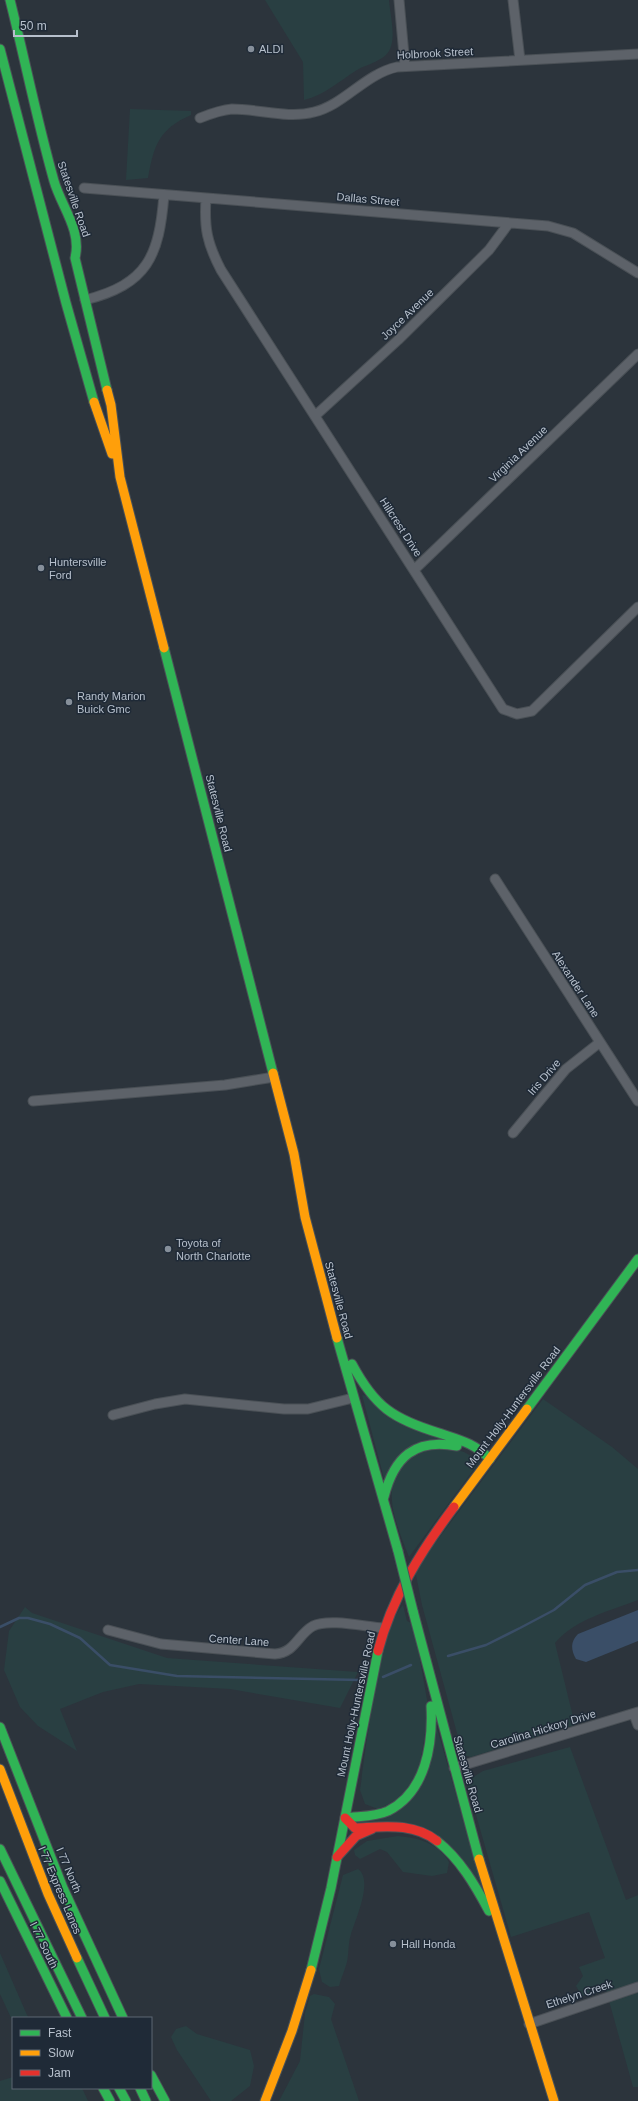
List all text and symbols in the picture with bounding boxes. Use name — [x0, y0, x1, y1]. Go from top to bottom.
scale bar — [14, 12, 77, 38]
text: 50 m — [20, 19, 47, 33]
place label: ALDI — [259, 43, 283, 55]
marker: ALDI — [246, 44, 256, 54]
street label: Holbrook Street — [397, 45, 473, 61]
street label: Statesville Road — [55, 159, 93, 239]
street label: Dallas Street — [336, 190, 400, 208]
street label: Joyce Avenue — [378, 286, 436, 342]
street label: Virginia Avenue — [486, 423, 550, 485]
street label: Hillcrest Drive — [377, 495, 425, 559]
place label: Huntersville Ford — [49, 556, 106, 581]
marker: Huntersville Ford — [36, 563, 46, 573]
place label: Randy Marion Buick Gmc — [77, 690, 145, 715]
marker: Randy Marion Buick Gmc — [64, 697, 74, 707]
street label: Statesville Road — [204, 773, 234, 853]
street label: Alexander Lane — [550, 948, 602, 1020]
street label: Iris Drive — [525, 1057, 563, 1097]
place label: Toyota of North Charlotte — [176, 1237, 251, 1262]
marker: Toyota of North Charlotte — [163, 1244, 173, 1254]
street label: Statesville Road — [323, 1260, 355, 1340]
street label: Mount Holly-Huntersville Road — [464, 1344, 562, 1470]
street label: Mount Holly-Huntersville Road — [335, 1630, 377, 1778]
street label: Center Lane — [208, 1632, 270, 1648]
street label: Carolina Hickory Drive — [489, 1707, 597, 1751]
street label: Statesville Road — [451, 1734, 485, 1814]
street label: I 77 Express Lanes — [36, 1844, 84, 1936]
street label: I 77 North — [54, 1845, 84, 1895]
street label: I 77 South — [28, 1920, 60, 1970]
place label: Hall Honda — [401, 1938, 456, 1950]
marker: Hall Honda — [388, 1939, 398, 1949]
street label: Ethelyn Creek — [544, 1977, 614, 2010]
legend — [12, 2017, 152, 2089]
text: Fast — [48, 2026, 72, 2040]
text: Slow — [48, 2046, 74, 2060]
text: Jam — [48, 2066, 71, 2080]

